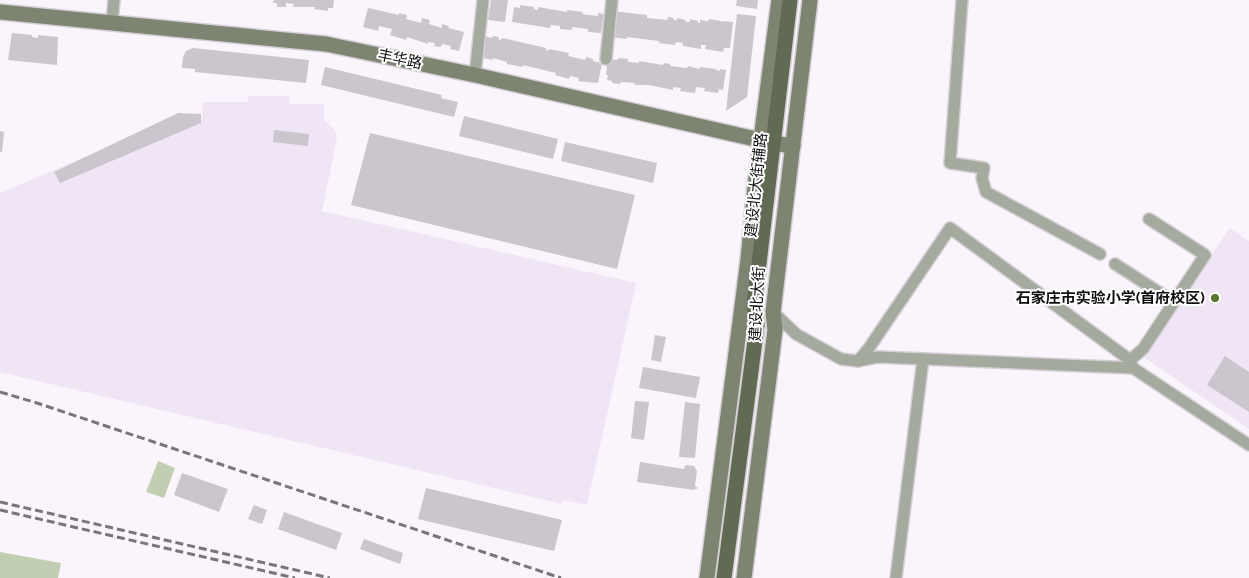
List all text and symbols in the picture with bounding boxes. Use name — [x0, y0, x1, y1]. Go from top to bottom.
street label: 丰华路 — [376, 46, 424, 72]
street label: 建设北大街辅路 — [742, 132, 770, 238]
street label: 建设北大街 — [746, 266, 768, 342]
place label: 石家庄市实验小学(首府校区) — [1016, 289, 1205, 307]
marker: 石家庄市实验小学(首府校区) — [1209, 292, 1221, 304]

